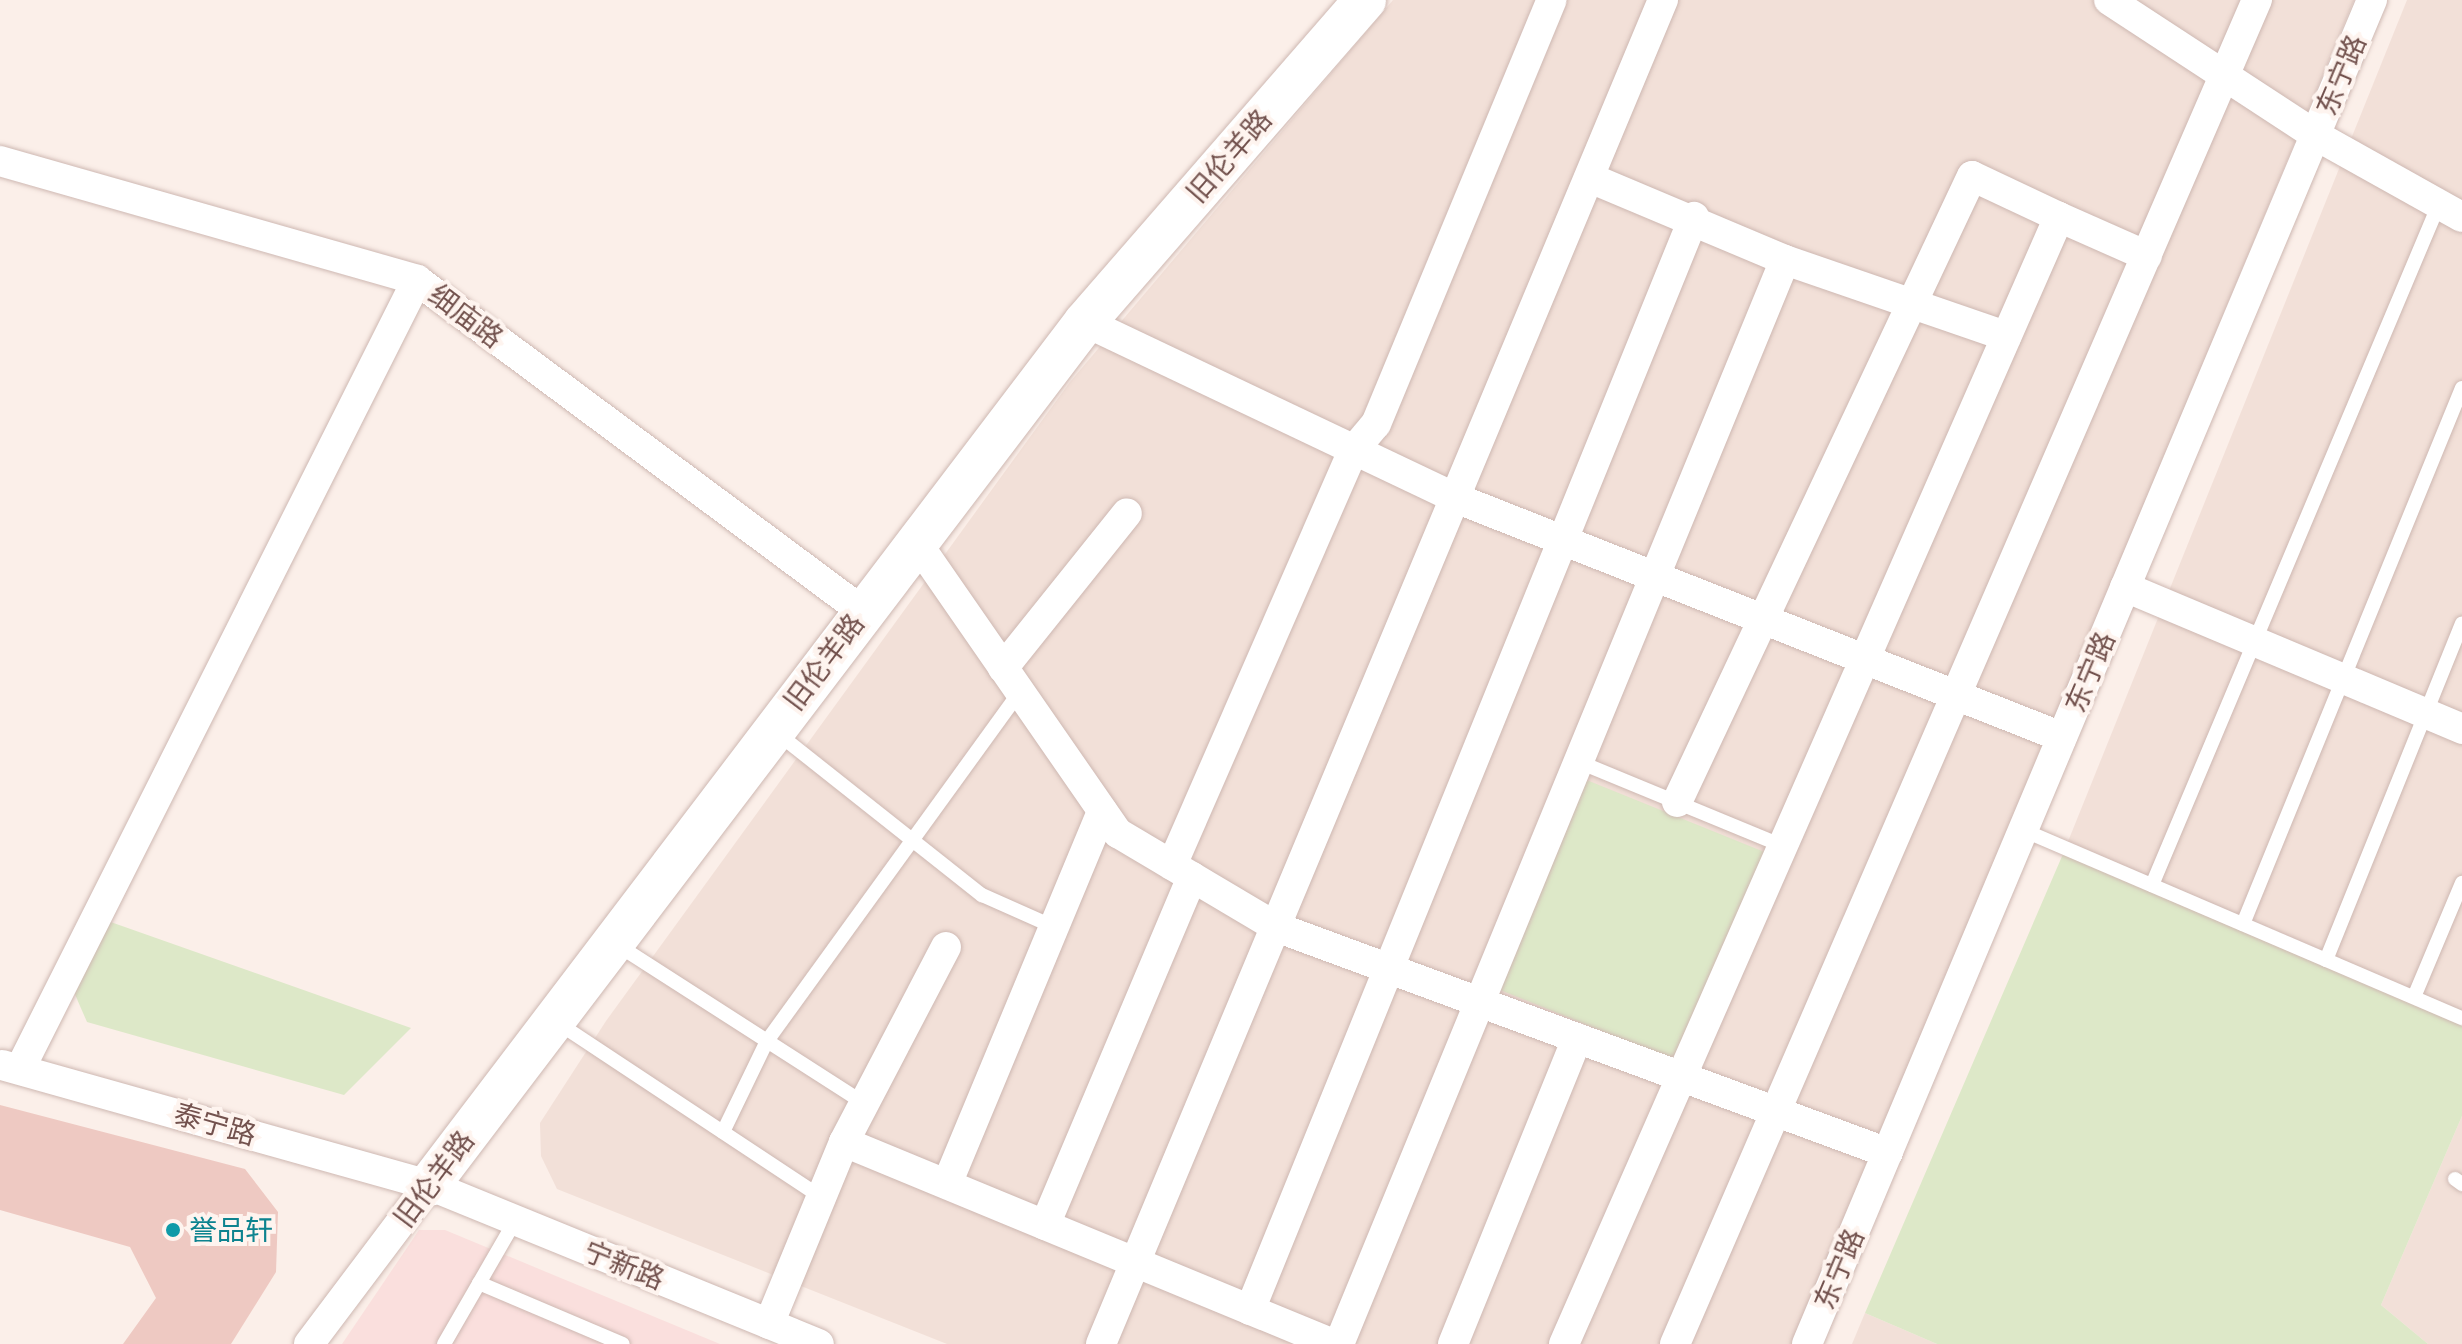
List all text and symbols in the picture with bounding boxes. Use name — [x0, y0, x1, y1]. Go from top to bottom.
street label: 东宁路 — [2309, 30, 2373, 120]
street label: 旧伦羊路 — [1180, 103, 1278, 209]
street label: 细庙路 — [422, 277, 510, 355]
street label: 旧伦羊路 — [777, 607, 871, 717]
street label: 东宁路 — [2058, 627, 2122, 717]
street label: 泰宁路 — [170, 1096, 260, 1152]
street label: 旧伦羊路 — [387, 1124, 481, 1234]
place label: 誉品轩 — [189, 1213, 273, 1247]
marker: 誉品轩 — [164, 1221, 182, 1239]
street label: 东宁路 — [1807, 1224, 1871, 1314]
street label: 宁新路 — [579, 1234, 669, 1296]

